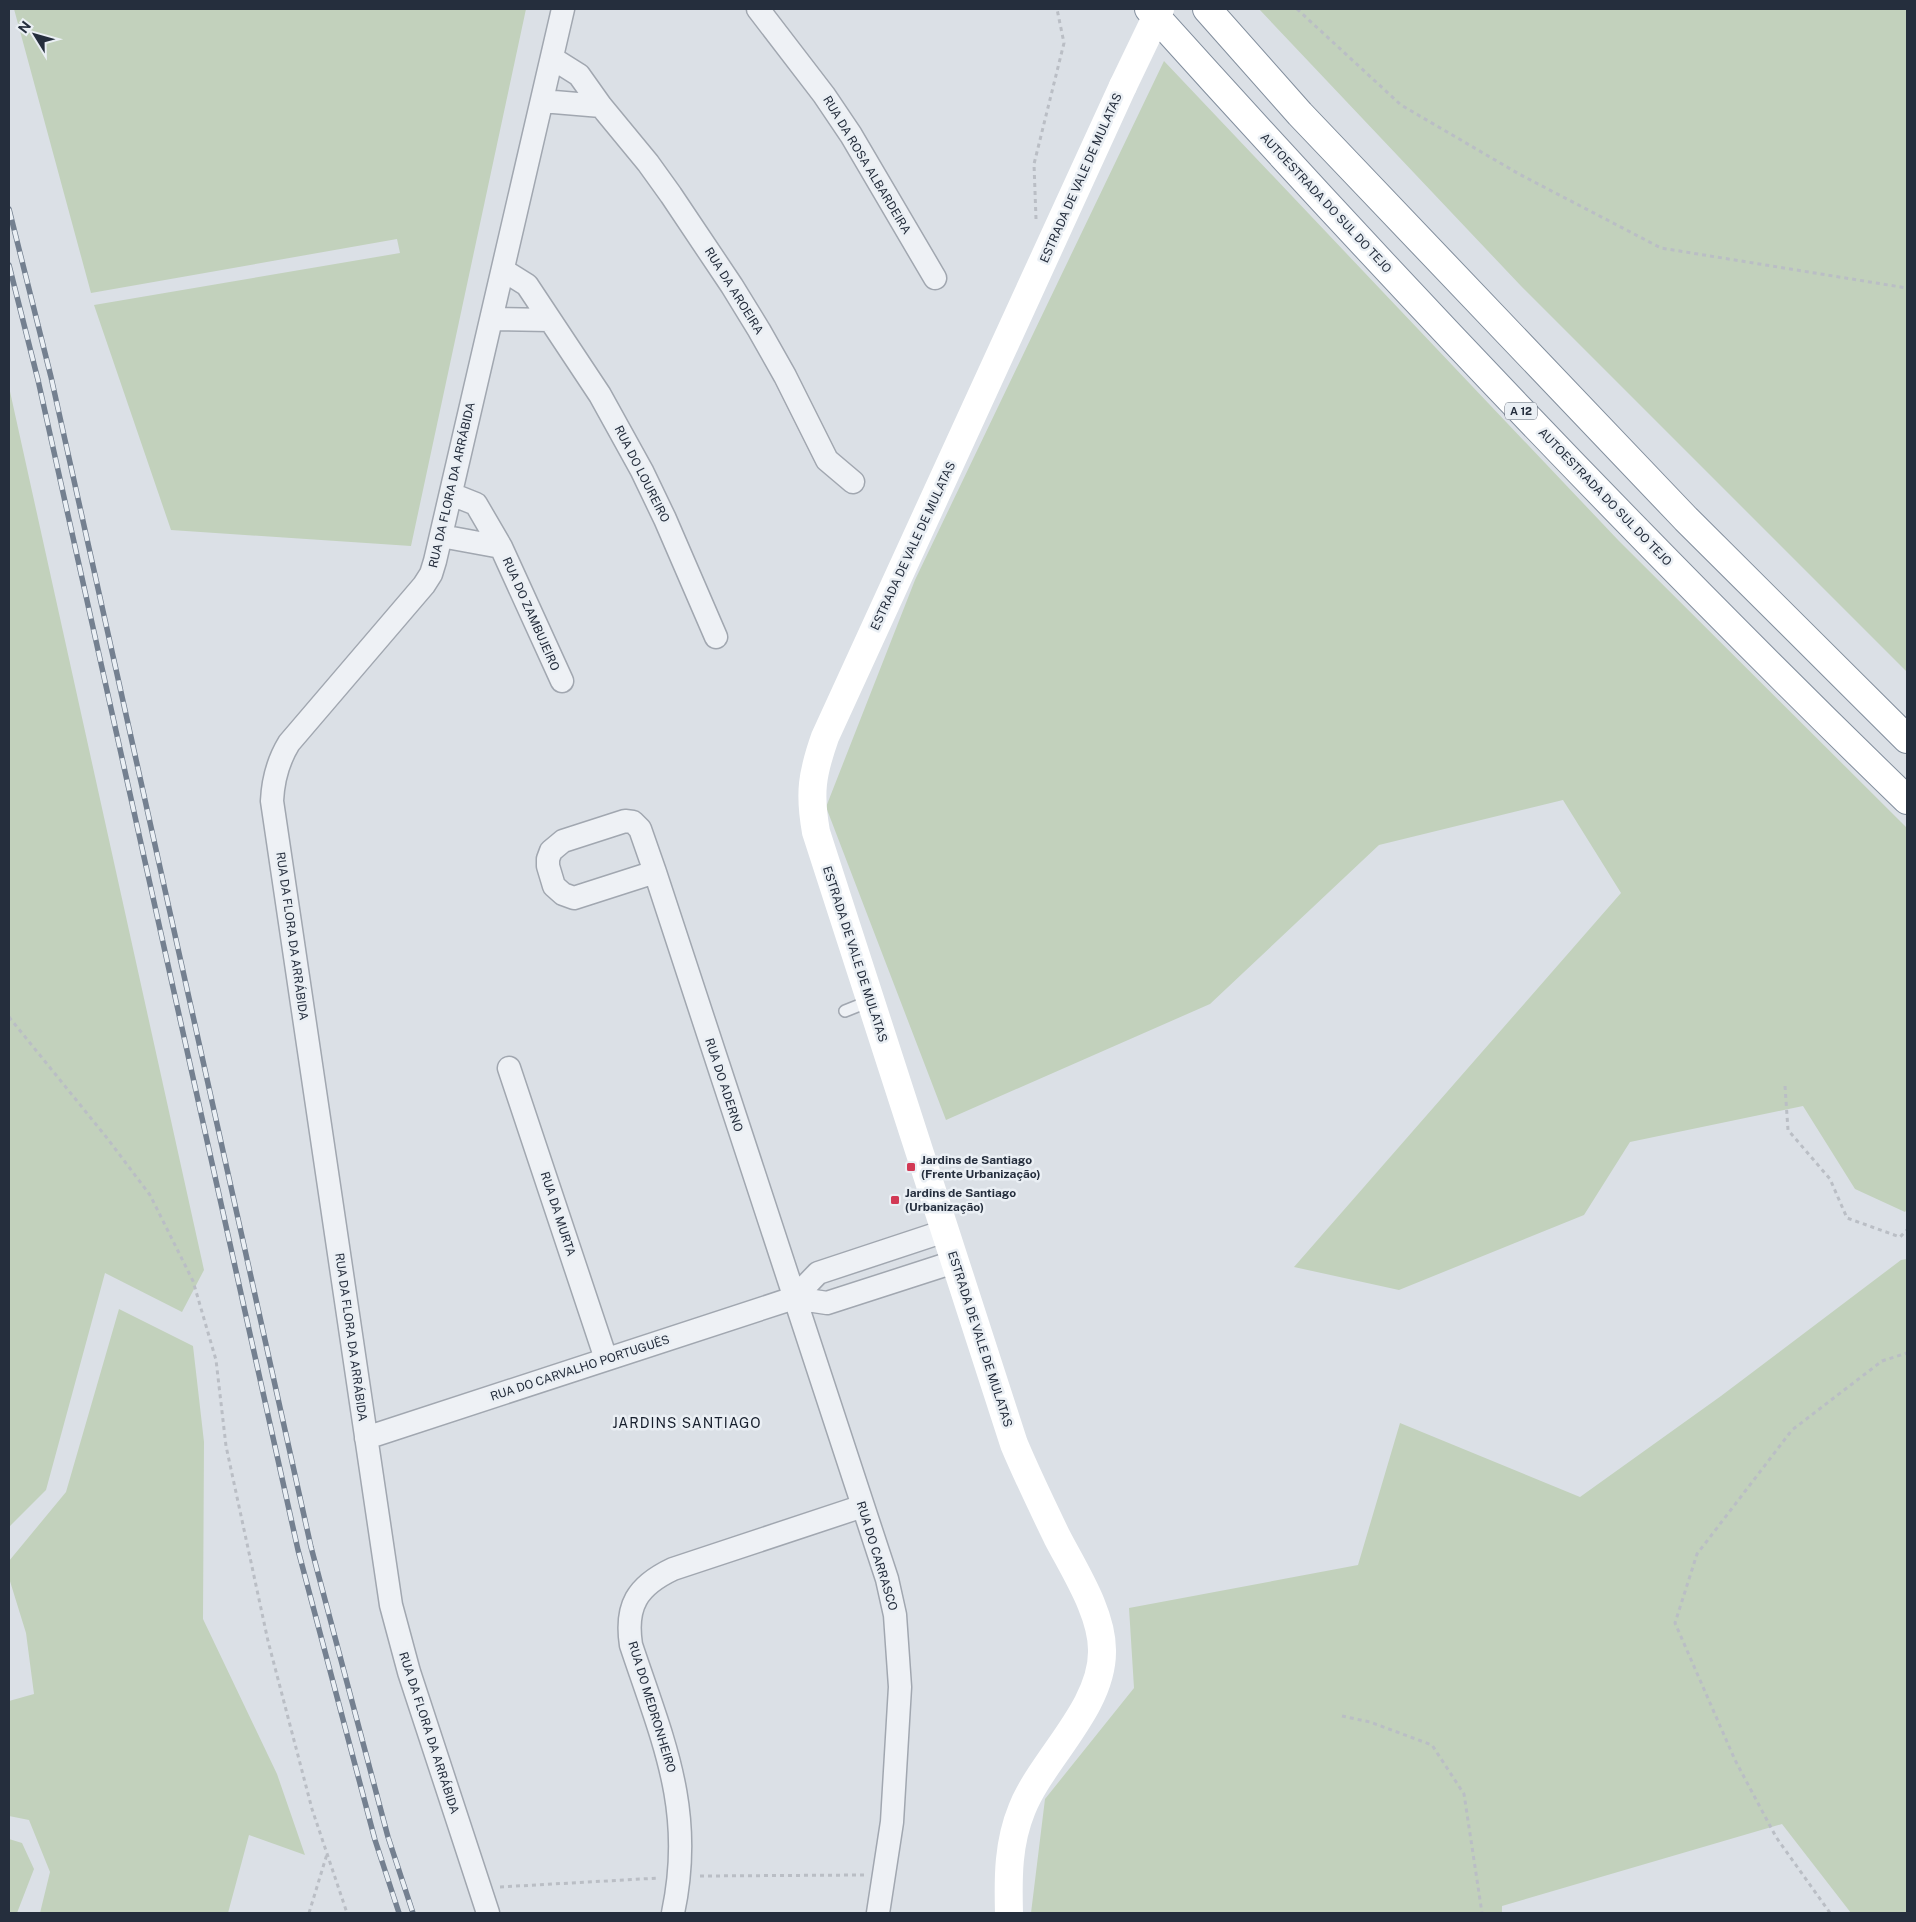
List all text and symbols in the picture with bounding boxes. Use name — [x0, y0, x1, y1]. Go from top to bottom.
north arrow — [10, 10, 60, 60]
text: N — [15, 18, 34, 36]
street label: ESTRADA DE VALE DE MULATAS — [1037, 91, 1125, 265]
street label: RUA DA ROSA ALBARDEIRA — [820, 93, 914, 237]
street label: AUTOESTRADA DO SUL DO TEJO — [1258, 130, 1395, 276]
street label: RUA DA AROEIRA — [702, 245, 767, 337]
street label: RUA DA FLORA DA ARRÁBIDA — [426, 400, 478, 569]
road number: A 12 — [1505, 402, 1537, 420]
street label: RUA DO LOUREIRO — [611, 423, 673, 525]
street label: AUTOESTRADA DO SUL DO TEJO — [1536, 425, 1675, 569]
street label: ESTRADA DE VALE DE MULATAS — [868, 460, 958, 632]
street label: RUA DO ZAMBUJEIRO — [500, 555, 562, 673]
street label: RUA DA FLORA DA ARRÁBIDA — [273, 851, 311, 1021]
street label: ESTRADA DE VALE DE MULATAS — [820, 864, 890, 1044]
street label: RUA DO ADERNO — [702, 1036, 746, 1134]
place label: Jardins de Santiago (Frente Urbanização) — [921, 1153, 1041, 1181]
marker: Jardins de Santiago (Frente Urbanização) — [905, 1161, 917, 1173]
street label: RUA DA MURTA — [538, 1170, 578, 1259]
place label: Jardins de Santiago (Urbanização) — [905, 1186, 1016, 1214]
marker: Jardins de Santiago (Urbanização) — [889, 1194, 901, 1206]
street label: ESTRADA DE VALE DE MULATAS — [945, 1249, 1015, 1429]
street label: RUA DA FLORA DA ARRÁBIDA — [332, 1252, 370, 1422]
street label: RUA DO CARVALHO PORTUGUÊS — [489, 1332, 671, 1404]
district label: JARDINS SANTIAGO — [612, 1415, 762, 1431]
street label: RUA DO CARRASCO — [854, 1500, 900, 1613]
street label: RUA DO MEDRONHEIRO — [625, 1640, 679, 1775]
street label: RUA DA FLORA DA ARRÁBIDA — [396, 1650, 462, 1816]

